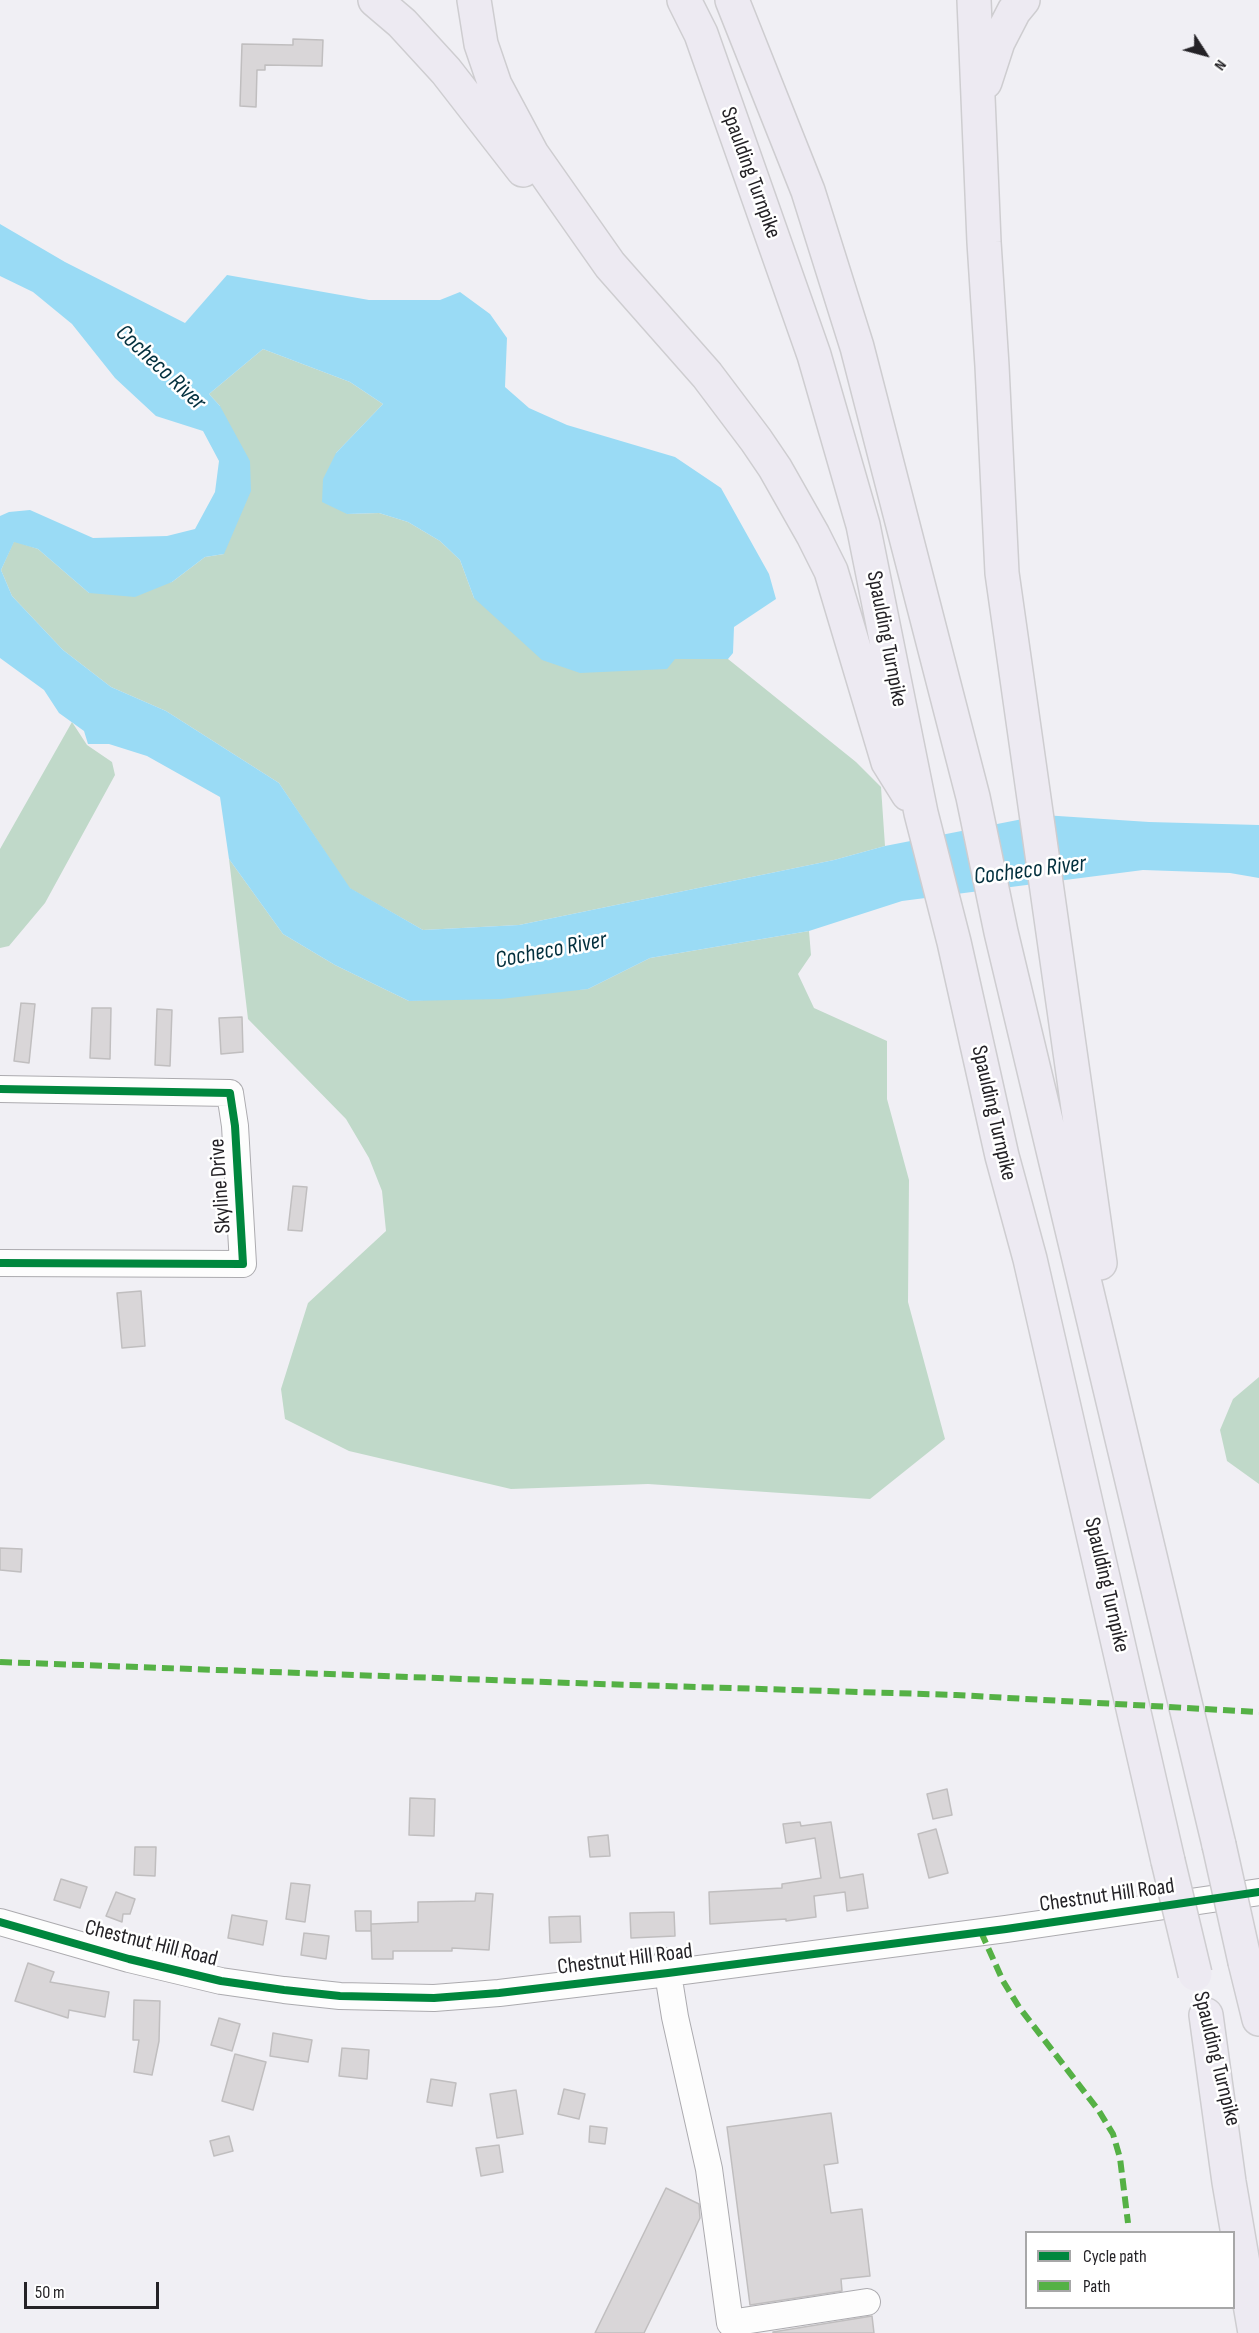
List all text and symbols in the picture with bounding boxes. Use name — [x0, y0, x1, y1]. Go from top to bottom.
north arrow — [1175, 24, 1235, 84]
text: N — [1210, 56, 1230, 74]
street label: Spaulding Turnpike — [714, 104, 786, 242]
water label: Cocheco River — [109, 319, 211, 417]
street label: Spaulding Turnpike — [860, 569, 912, 709]
water label: Cocheco River — [972, 850, 1088, 892]
water label: Cocheco River — [493, 926, 609, 976]
street label: Spaulding Turnpike — [965, 1043, 1021, 1183]
street label: Skyline Drive — [205, 1138, 237, 1234]
street label: Spaulding Turnpike — [1078, 1515, 1134, 1655]
street label: Chestnut Hill Road — [1038, 1873, 1176, 1919]
street label: Chestnut Hill Road — [82, 1915, 220, 1973]
street label: Chestnut Hill Road — [556, 1939, 694, 1981]
street label: Spaulding Turnpike — [1187, 1989, 1245, 2129]
legend — [1025, 2231, 1235, 2309]
text: Cycle path — [1083, 2246, 1147, 2267]
scale bar — [27, 2270, 162, 2308]
text: Path — [1083, 2276, 1111, 2297]
text: 50 m — [35, 2282, 65, 2303]

